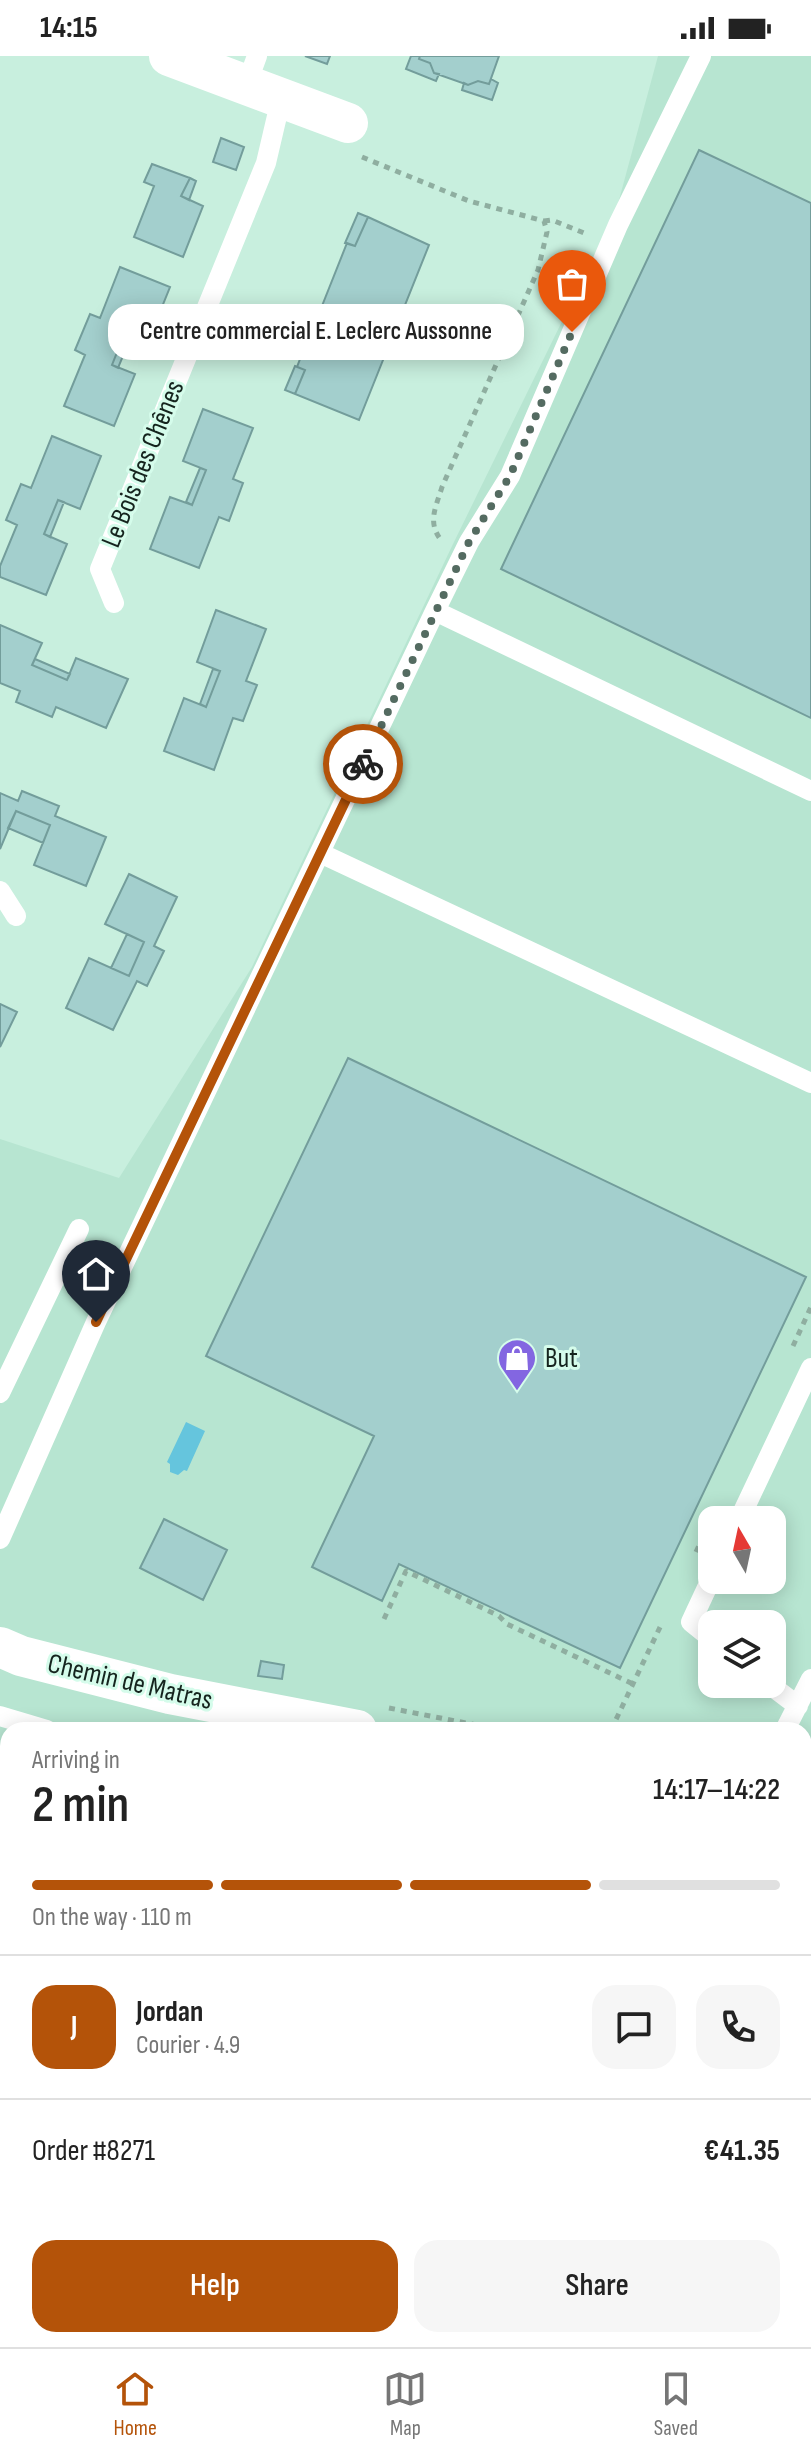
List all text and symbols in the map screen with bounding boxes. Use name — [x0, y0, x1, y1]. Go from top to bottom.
text: 14:15 — [40, 10, 98, 46]
pin — [538, 250, 606, 332]
icon: bag — [550, 262, 594, 306]
callout: Centre commercial E. Leclerc Aussonne — [108, 304, 524, 360]
text: Centre commercial E. Leclerc Aussonne — [140, 316, 492, 347]
street label: Le Bois des Chênes — [95, 376, 191, 552]
courier — [323, 724, 403, 804]
icon: bike — [341, 742, 385, 786]
pin — [62, 1240, 130, 1322]
icon: home — [74, 1252, 118, 1296]
shop icon: But — [496, 1337, 538, 1392]
place label: But — [545, 1342, 578, 1375]
north arrow — [698, 1506, 786, 1594]
map controls — [698, 1506, 786, 1698]
button: layers — [698, 1610, 786, 1698]
street label: Chemin de Matras — [44, 1647, 216, 1717]
text: Arriving in — [32, 1745, 120, 1776]
text: 14:17–14:22 — [653, 1772, 780, 1808]
text: 2 min — [32, 1774, 129, 1837]
text: On the way · 110 m — [32, 1902, 192, 1933]
button: chat — [592, 1985, 676, 2069]
button: phone — [696, 1985, 780, 2069]
text: Jordan — [136, 1994, 203, 2030]
text: J — [71, 2009, 77, 2045]
text: Courier · 4.9 — [136, 2030, 240, 2061]
text: Order #8271 — [32, 2133, 155, 2169]
text: €41.35 — [704, 2133, 780, 2169]
button: Help — [32, 2240, 398, 2332]
button: Share — [414, 2240, 780, 2332]
tab: Home — [113, 2367, 157, 2442]
tab: Map — [383, 2367, 427, 2442]
tab: Saved — [654, 2367, 698, 2442]

